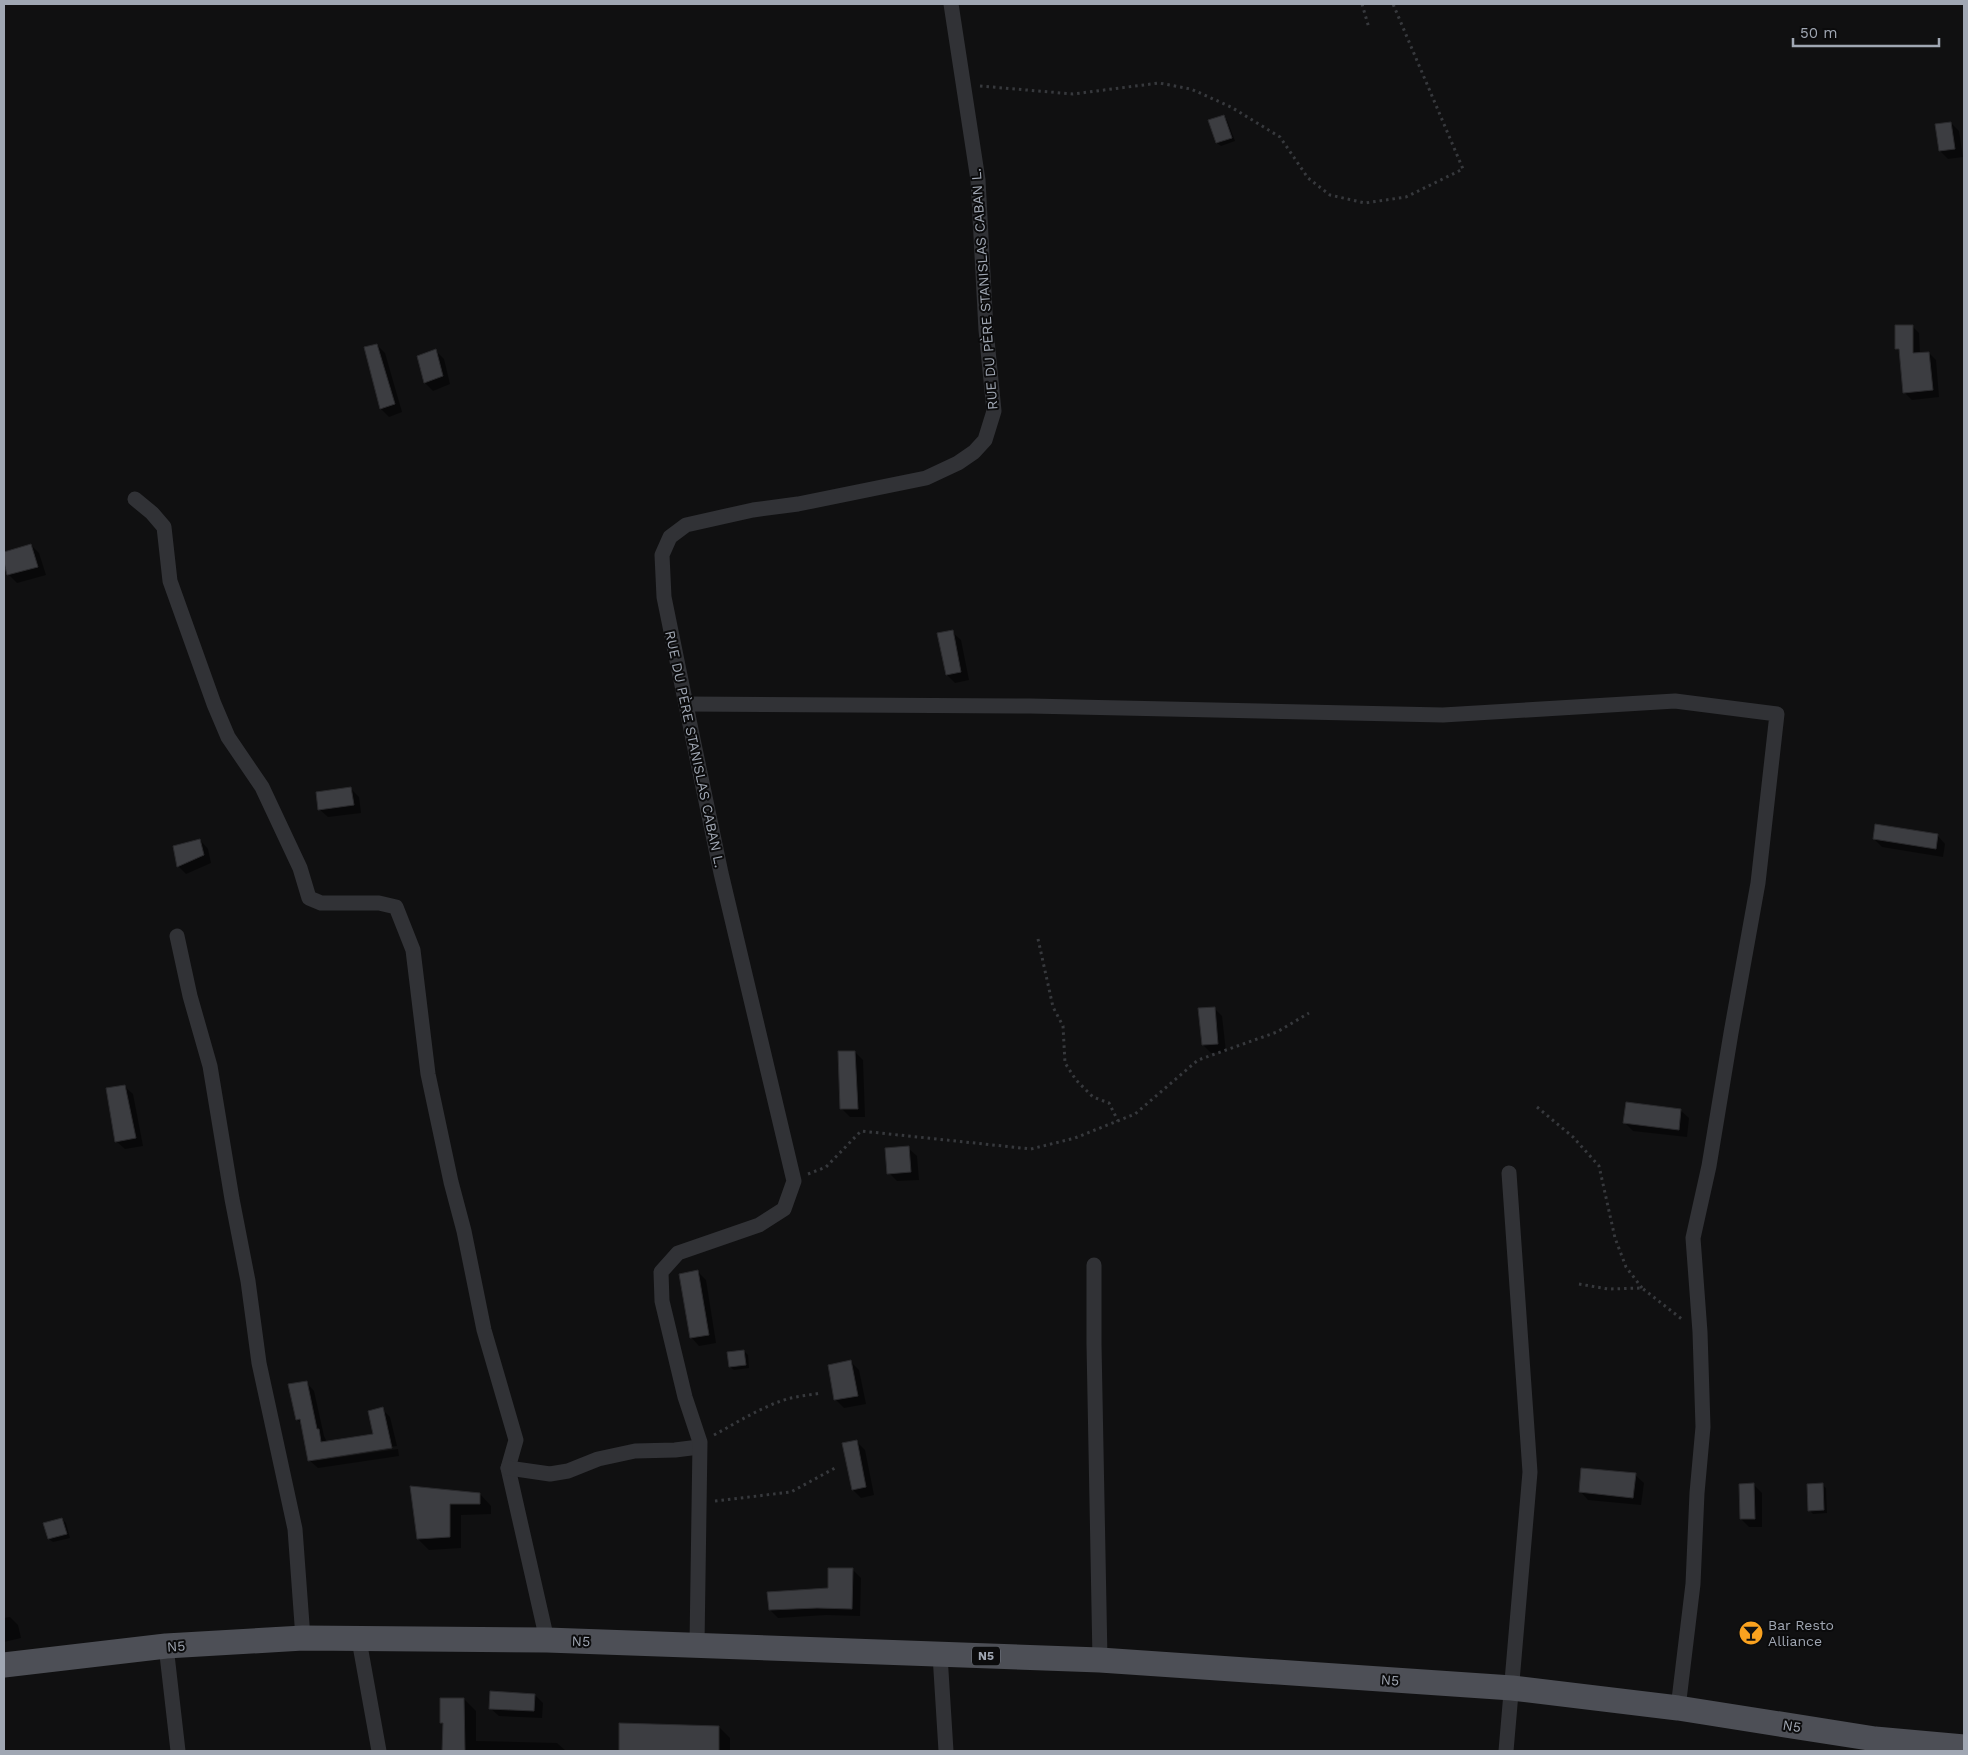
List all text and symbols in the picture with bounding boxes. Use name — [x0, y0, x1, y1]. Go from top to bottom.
scale bar — [1793, 15, 1939, 47]
text: 50 m — [1800, 24, 1837, 42]
street label: RUE DU PÈRE STANISLAS CABAN L. — [968, 168, 1000, 410]
street label: RUE DU PÈRE STANISLAS CABAN L. — [662, 629, 728, 869]
place label: Bar Resto Alliance — [1768, 1617, 1834, 1649]
bar icon: Bar Resto Alliance — [1738, 1620, 1764, 1646]
street label: N5 — [572, 1633, 590, 1649]
street label: N5 — [166, 1637, 186, 1655]
road number: N5 — [972, 1646, 1000, 1665]
street label: N5 — [1380, 1671, 1400, 1689]
street label: N5 — [1782, 1717, 1802, 1735]

